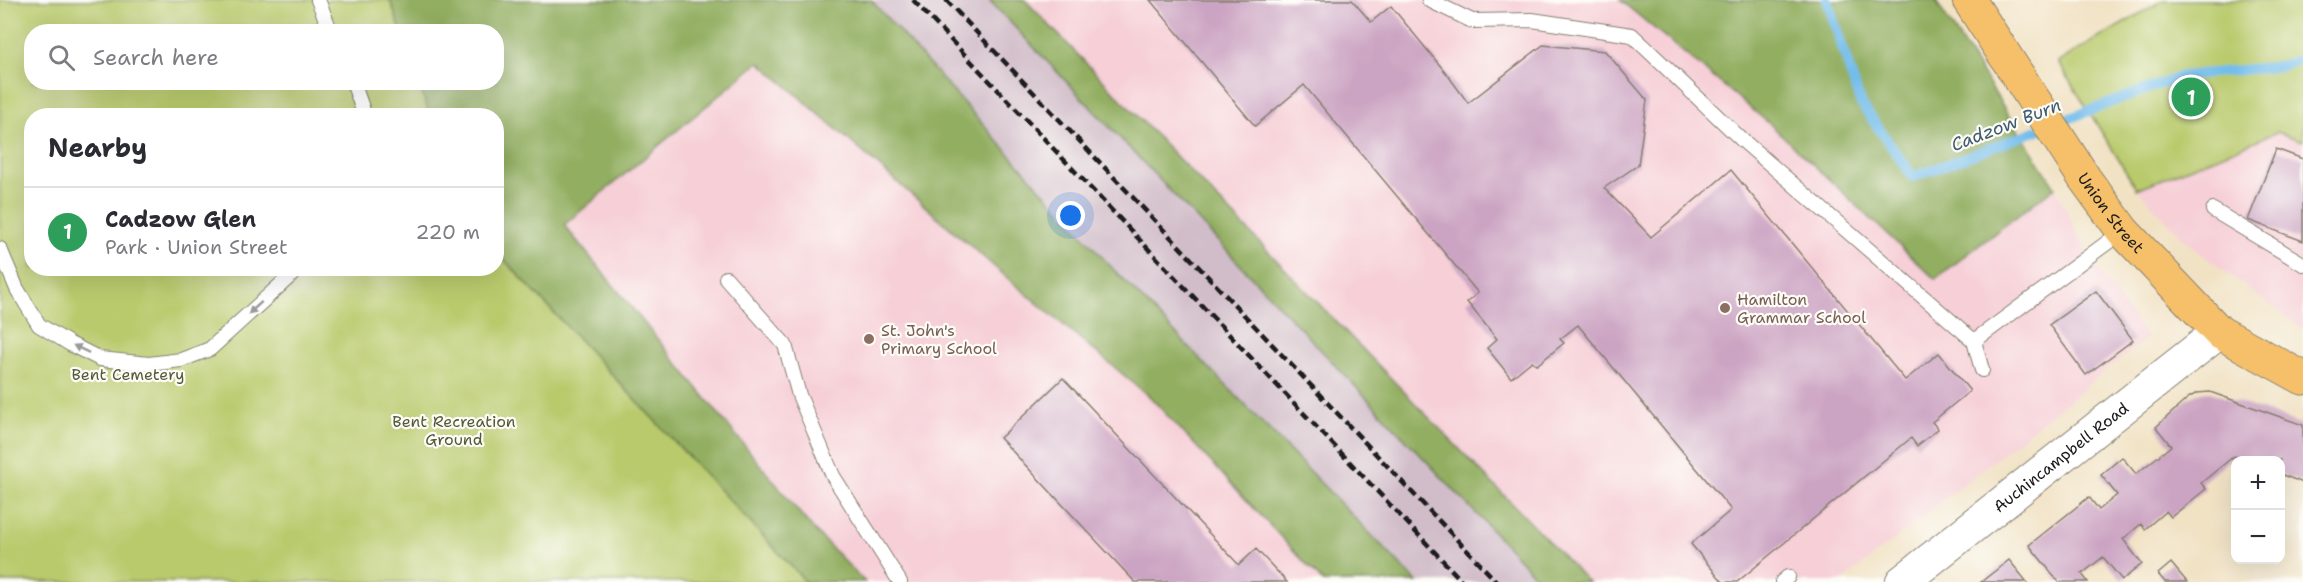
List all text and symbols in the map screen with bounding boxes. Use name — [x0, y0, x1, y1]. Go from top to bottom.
search box — [24, 24, 504, 90]
icon: search — [45, 41, 78, 74]
text: Search here — [93, 43, 219, 72]
pin: 1 — [2172, 74, 2210, 120]
water label: Cadzow Burn — [1947, 93, 2065, 157]
text: Nearby — [48, 130, 147, 165]
street label: Union Street — [2073, 169, 2149, 257]
your location — [1056, 201, 1085, 230]
text: Cadzow Glen — [105, 205, 256, 234]
text: 1 — [63, 219, 72, 245]
text: 220 m — [416, 219, 480, 245]
text: Park · Union Street — [105, 234, 288, 260]
place label: Hamilton Grammar School — [1737, 289, 1866, 328]
one-way arrow — [248, 301, 263, 315]
marker: Hamilton Grammar School — [1718, 301, 1732, 315]
place label: St. John's Primary School — [881, 320, 997, 359]
marker: St. John's Primary School — [862, 332, 876, 346]
one-way arrow — [72, 345, 89, 354]
park label: Bent Cemetery — [72, 364, 184, 385]
street label: Auchincampbell Road — [1989, 397, 2132, 517]
park label: Bent Recreation Ground — [392, 411, 516, 450]
map controls — [2231, 456, 2285, 564]
button: + — [2231, 456, 2285, 510]
button: − — [2231, 510, 2285, 564]

